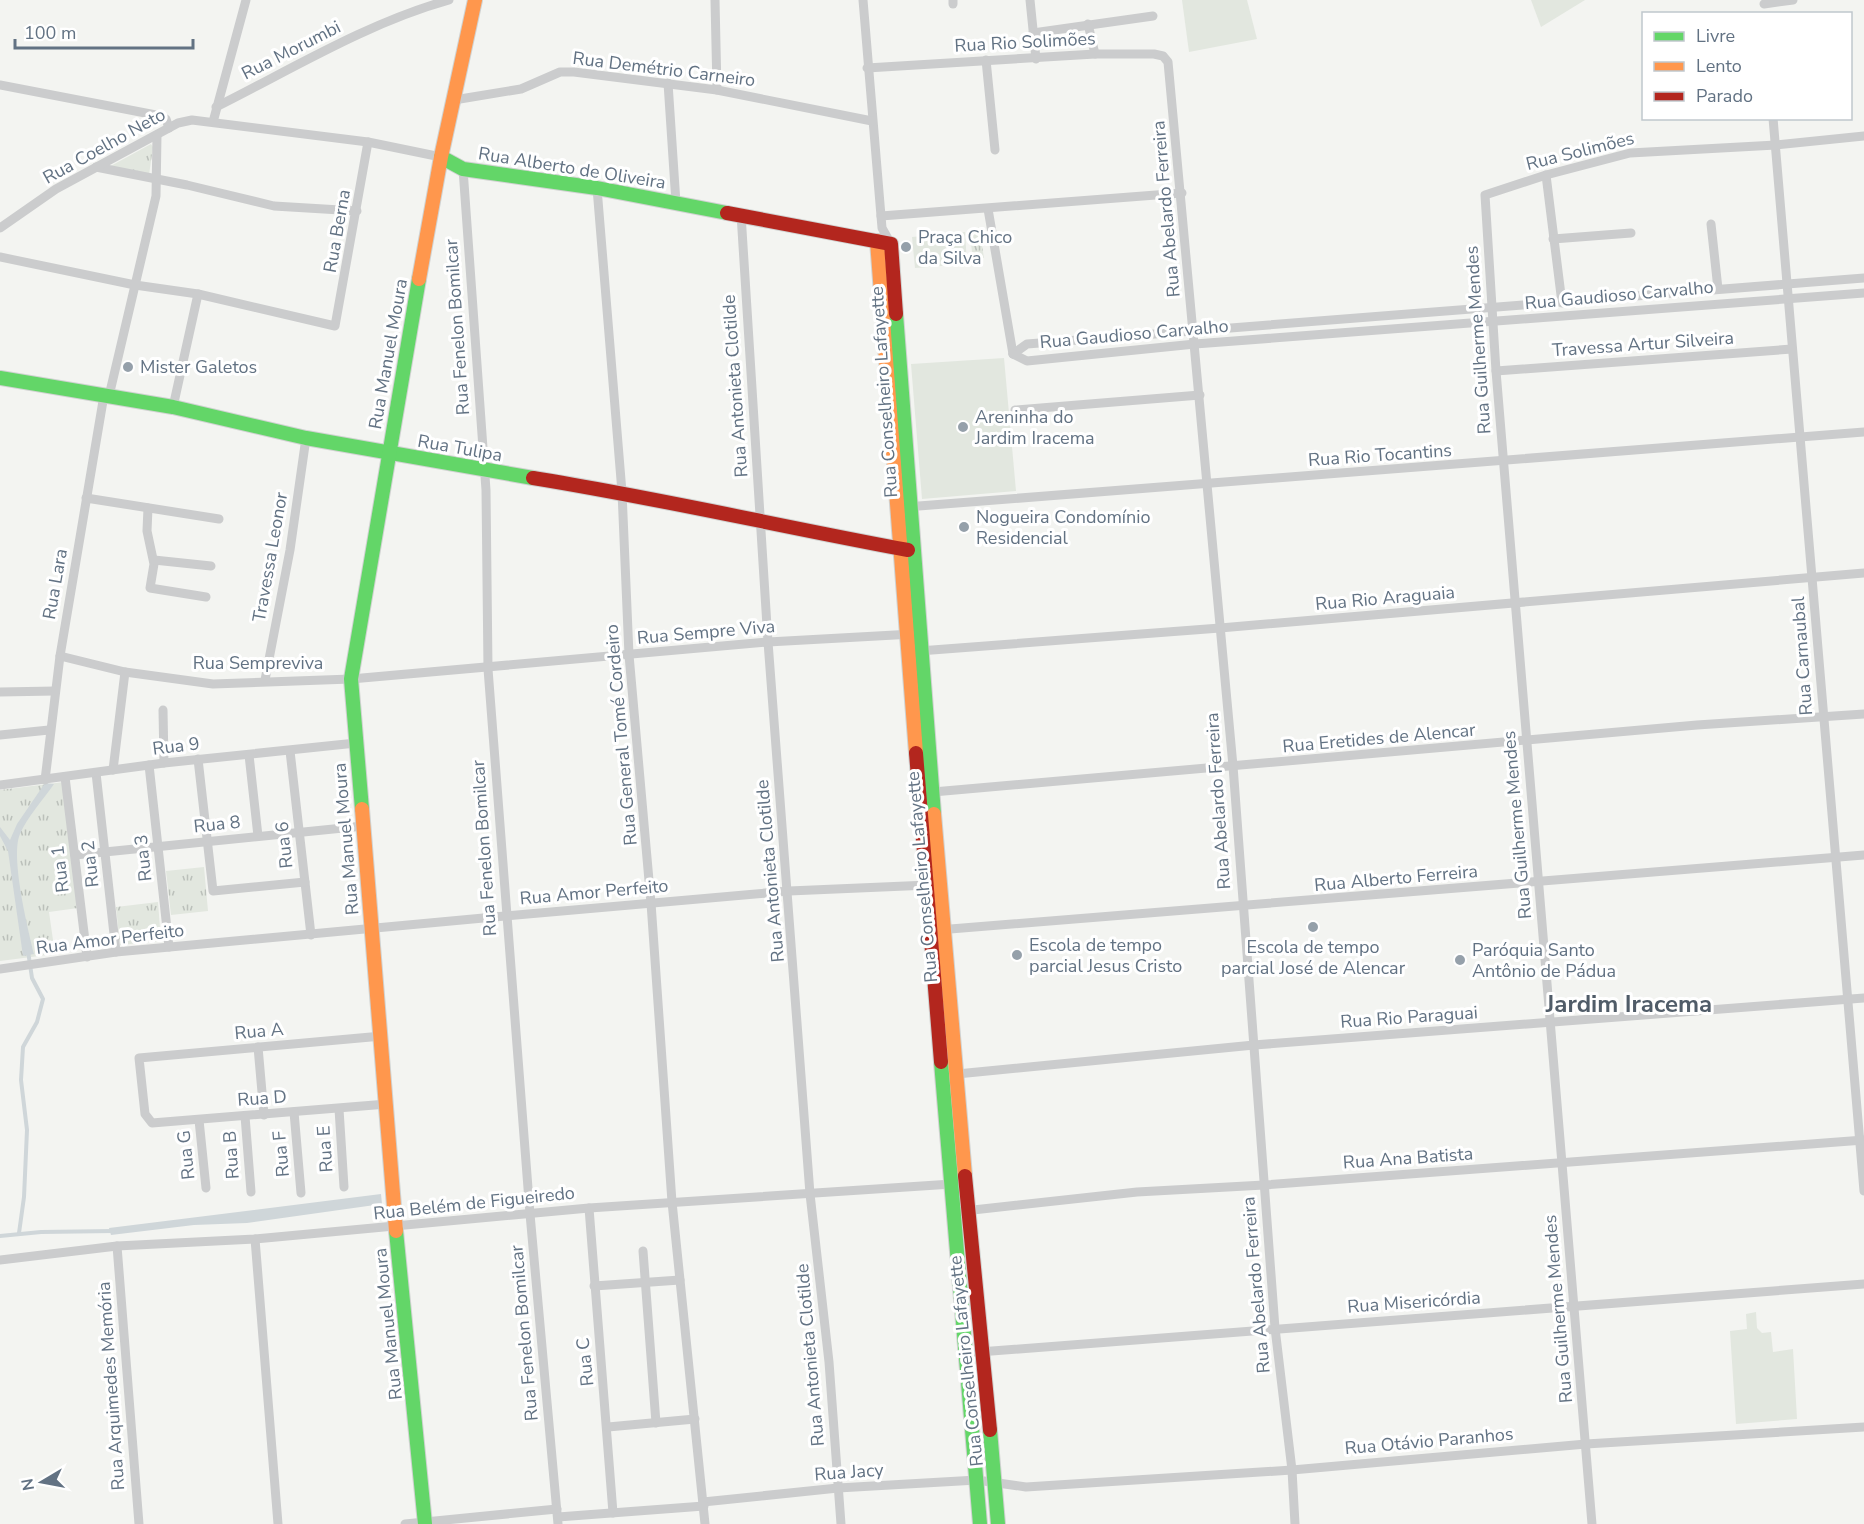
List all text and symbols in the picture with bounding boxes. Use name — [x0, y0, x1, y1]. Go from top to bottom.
scale bar — [15, 12, 194, 50]
legend — [1642, 12, 1852, 120]
street label: Rua Morumbi — [237, 15, 345, 85]
text: 100 m — [24, 21, 76, 45]
text: Livre — [1696, 24, 1735, 48]
street label: Rua Rio Solimões — [954, 26, 1096, 58]
street label: Rua Demétrio Carneiro — [571, 46, 757, 92]
text: Lento — [1696, 54, 1742, 78]
text: Parado — [1696, 84, 1753, 108]
street label: Rua Coelho Neto — [38, 102, 170, 190]
street label: Rua Abelardo Ferreira — [1146, 120, 1186, 298]
street label: Rua Solimões — [1523, 126, 1637, 176]
street label: Rua Alberto de Oliveira — [477, 141, 667, 195]
street label: Rua Berna — [318, 187, 356, 275]
place label: Praça Chico da Silva — [918, 225, 1012, 270]
street label: Rua Fenelon Bomilcar — [439, 238, 475, 416]
marker: Praça Chico da Silva — [899, 240, 913, 254]
street label: Rua Guilherme Mendes — [1459, 245, 1497, 435]
street label: Rua Gaudioso Carvalho — [1524, 275, 1714, 315]
street label: Rua Manuel Moura — [363, 277, 413, 431]
street label: Rua Conselheiro Lafayette — [865, 286, 903, 498]
street label: Rua Antonieta Clotilde — [717, 294, 753, 478]
street label: Rua Gaudioso Carvalho — [1039, 314, 1229, 354]
street label: Travessa Artur Silveira — [1551, 326, 1735, 362]
place label: Mister Galetos — [140, 355, 257, 379]
marker: Mister Galetos — [121, 360, 135, 374]
place label: Areninha do Jardim Iracema — [974, 405, 1095, 450]
marker: Areninha do Jardim Iracema — [956, 420, 970, 434]
street label: Rua Tulipa — [416, 429, 504, 467]
street label: Rua Rio Tocantins — [1307, 438, 1453, 472]
street label: Travessa Leonor — [247, 490, 293, 624]
place label: Nogueira Condomínio Residencial — [976, 505, 1150, 550]
marker: Nogueira Condomínio Residencial — [957, 520, 971, 534]
street label: Rua Lara — [37, 547, 73, 621]
street label: Rua Rio Araguaia — [1314, 580, 1456, 616]
street label: Rua Carnaubal — [1786, 595, 1818, 716]
street label: Rua Sempre Viva — [636, 614, 776, 650]
street label: Rua General Tomé Cordeiro — [599, 623, 643, 847]
street label: Rua Sempreviva — [193, 651, 323, 675]
street label: Rua Abelardo Ferreira — [1200, 712, 1236, 890]
street label: Rua Eretides de Alencar — [1282, 718, 1477, 758]
street label: Rua Guilherme Mendes — [1497, 730, 1537, 920]
street label: Rua 9 — [151, 731, 201, 761]
street label: Rua Fenelon Bomilcar — [466, 759, 502, 937]
street label: Rua Manuel Moura — [327, 762, 365, 916]
street label: Rua Conselheiro Lafayette — [901, 770, 943, 984]
street label: Rua Antonieta Clotilde — [750, 779, 790, 963]
street label: Rua 8 — [192, 810, 242, 838]
street label: Rua 6 — [270, 820, 298, 870]
street label: Rua 3 — [129, 833, 157, 883]
street label: Rua 2 — [76, 839, 104, 889]
street label: Rua 1 — [45, 844, 75, 894]
street label: Rua Alberto Ferreira — [1313, 859, 1479, 897]
street label: Rua Amor Perfeito — [519, 874, 669, 910]
street label: Rua Amor Perfeito — [35, 918, 185, 960]
marker: Escola de tempo parcial José de Alencar — [1306, 920, 1320, 934]
place label: Escola de tempo parcial Jesus Cristo — [1029, 933, 1182, 978]
place label: Escola de tempo parcial José de Alencar — [1221, 935, 1406, 980]
place label: Paróquia Santo Antônio de Pádua — [1472, 938, 1616, 983]
marker: Escola de tempo parcial Jesus Cristo — [1010, 948, 1024, 962]
marker: Paróquia Santo Antônio de Pádua — [1453, 953, 1467, 967]
district label: Jardim Iracema — [1545, 988, 1712, 1020]
street label: Rua Rio Paraguai — [1339, 1000, 1479, 1034]
street label: Rua A — [233, 1017, 285, 1045]
street label: Rua D — [236, 1084, 288, 1112]
street label: Rua E — [311, 1125, 339, 1173]
street label: Rua G — [171, 1129, 201, 1181]
street label: Rua B — [217, 1130, 245, 1180]
street label: Rua F — [267, 1130, 295, 1178]
street label: Rua Ana Batista — [1342, 1141, 1474, 1175]
street label: Rua Belém de Figueiredo — [372, 1180, 576, 1226]
street label: Rua Abelardo Ferreira — [1236, 1196, 1276, 1374]
street label: Rua Guilherme Mendes — [1538, 1214, 1578, 1404]
street label: Rua Fenelon Bomilcar — [504, 1243, 544, 1422]
street label: Rua Manuel Moura — [368, 1247, 408, 1401]
street label: Rua Conselheiro Lafayette — [943, 1254, 989, 1468]
street label: Rua Antonieta Clotilde — [790, 1263, 830, 1447]
street label: Rua Arquimedes Memória — [92, 1281, 130, 1491]
street label: Rua Misericórdia — [1347, 1285, 1481, 1319]
street label: Rua C — [571, 1337, 599, 1387]
street label: Rua Otávio Paranhos — [1344, 1422, 1514, 1460]
north arrow — [12, 1452, 72, 1512]
street label: Rua Jacy — [814, 1458, 885, 1486]
text: N — [16, 1477, 40, 1492]

